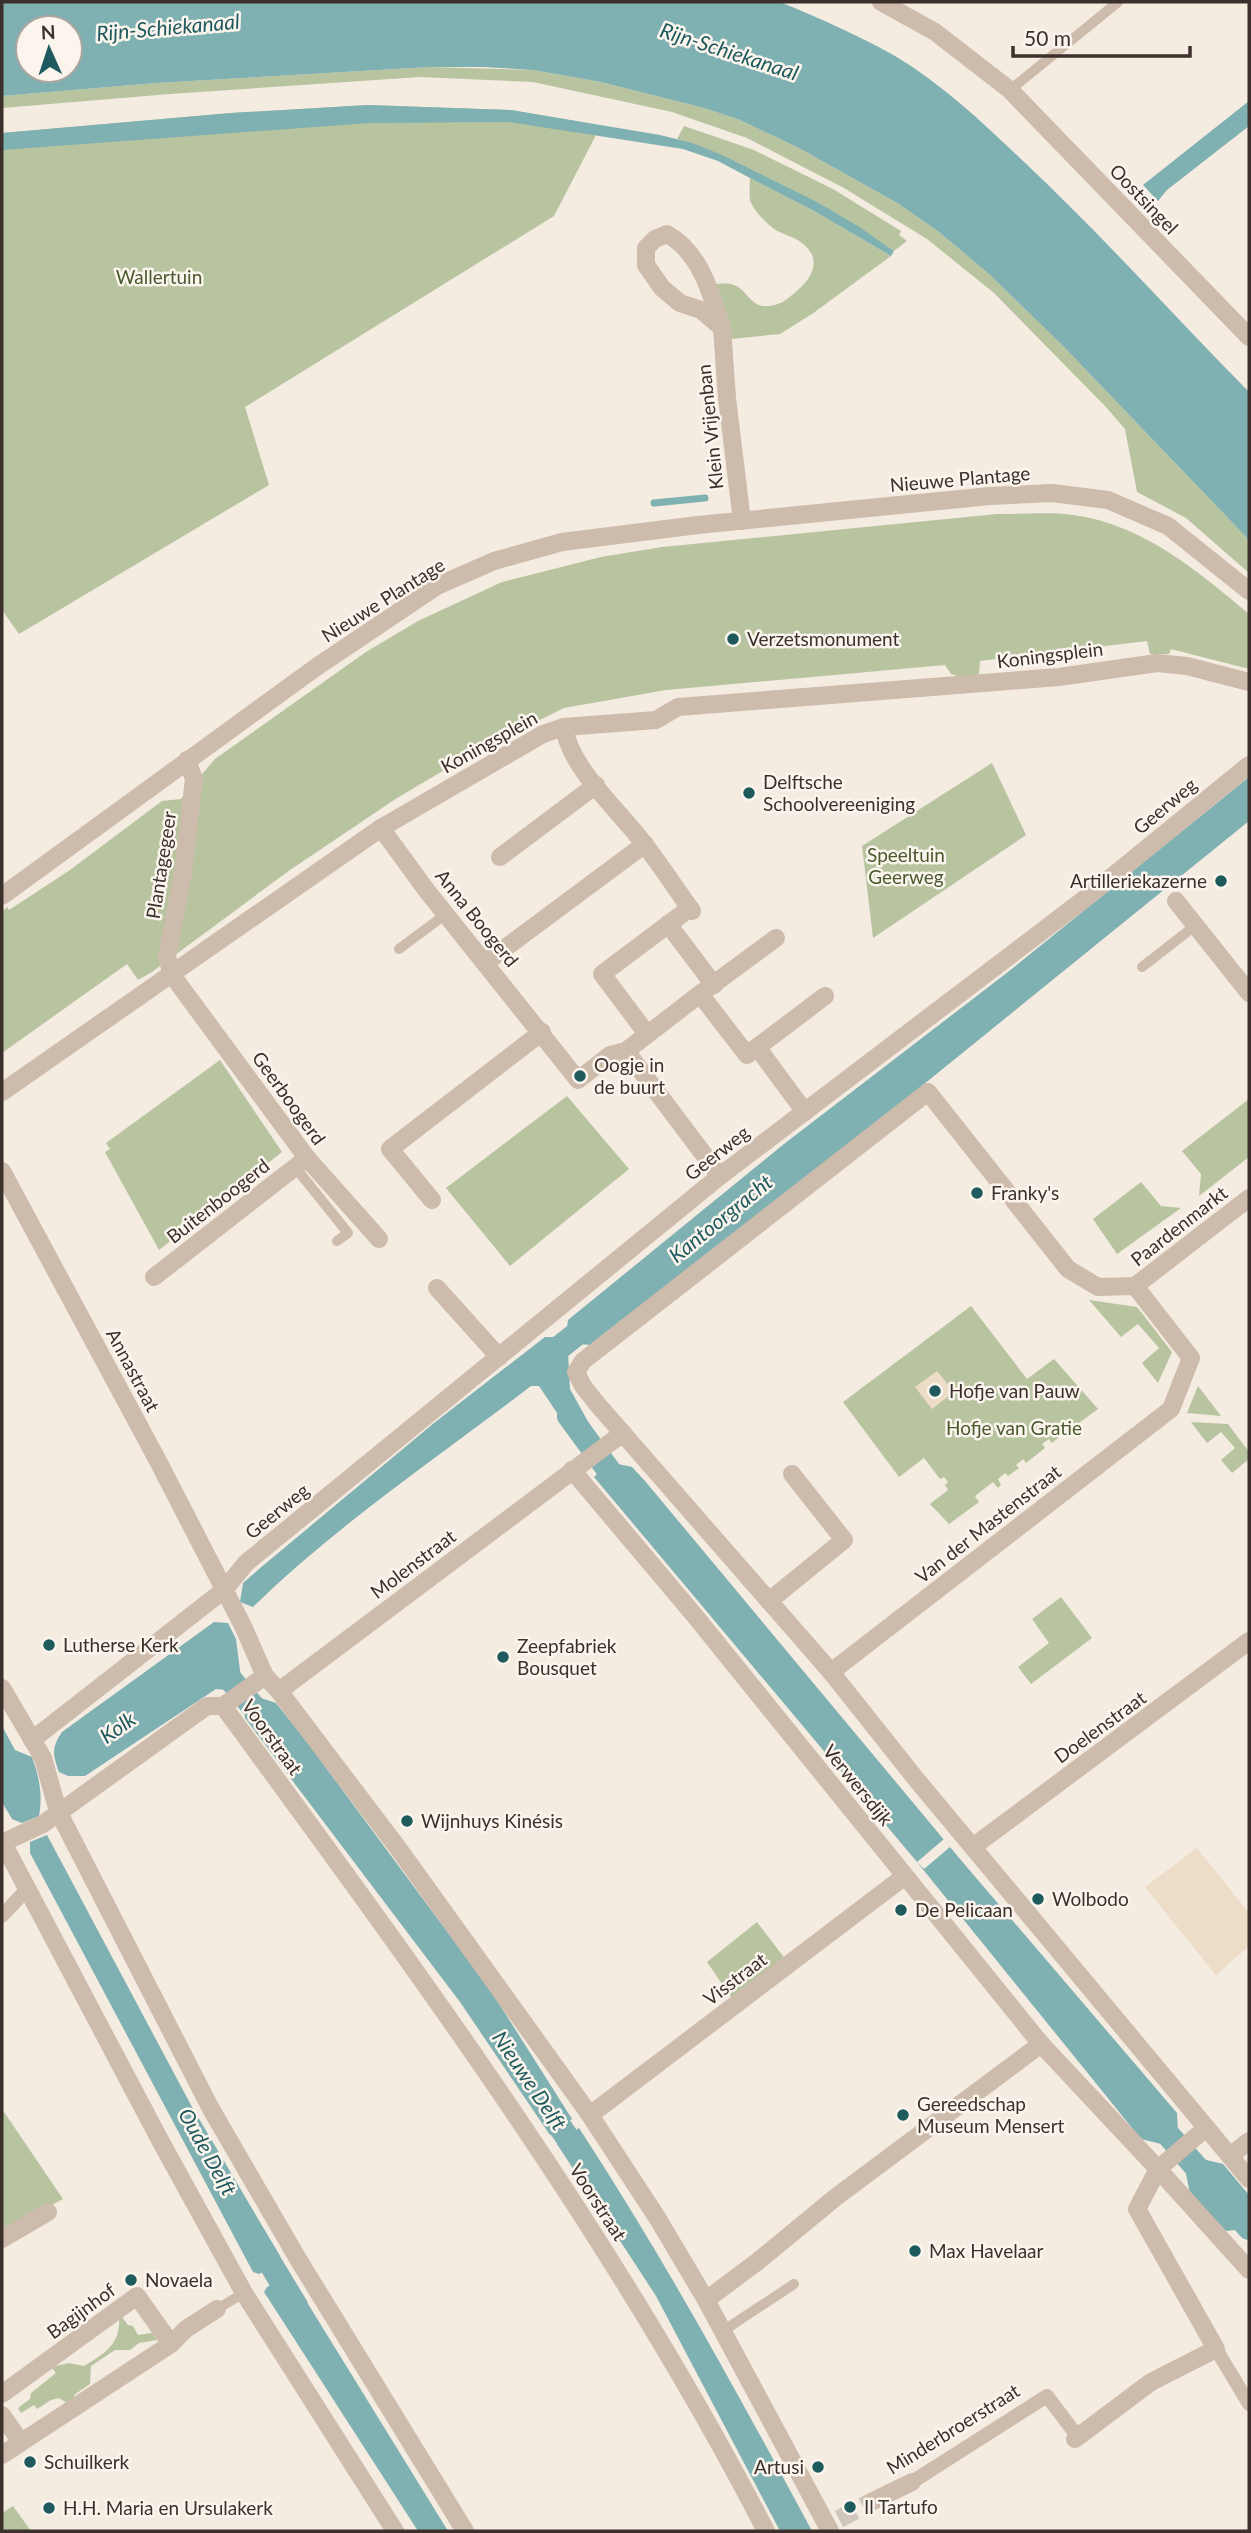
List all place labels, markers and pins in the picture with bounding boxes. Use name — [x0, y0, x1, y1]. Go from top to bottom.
place label: Verzetsmonument — [747, 627, 900, 650]
marker: Verzetsmonument — [725, 631, 741, 647]
place label: Delftsche Schoolvereeniging — [763, 770, 915, 815]
marker: Delftsche Schoolvereeniging — [741, 785, 757, 801]
place label: Artilleriekazerne — [1070, 869, 1207, 892]
marker: Artilleriekazerne — [1213, 873, 1229, 889]
place label: Oogje in de buurt — [594, 1053, 665, 1098]
marker: Oogje in de buurt — [572, 1068, 588, 1084]
place label: Franky's — [991, 1181, 1059, 1204]
marker: Franky's — [969, 1185, 985, 1201]
place label: Hofje van Pauw — [949, 1379, 1080, 1402]
marker: Hofje van Pauw — [927, 1383, 943, 1399]
place label: Lutherse Kerk — [63, 1633, 179, 1656]
place label: Zeepfabriek Bousquet — [517, 1634, 617, 1679]
marker: Lutherse Kerk — [41, 1637, 57, 1653]
marker: Zeepfabriek Bousquet — [495, 1649, 511, 1665]
place label: Wijnhuys Kinésis — [421, 1809, 563, 1832]
marker: Wijnhuys Kinésis — [399, 1813, 415, 1829]
place label: Wolbodo — [1052, 1887, 1129, 1910]
marker: Wolbodo — [1030, 1891, 1046, 1907]
place label: De Pelicaan — [915, 1898, 1013, 1921]
marker: De Pelicaan — [893, 1902, 909, 1918]
place label: Gereedschap Museum Mensert — [917, 2092, 1065, 2137]
marker: Gereedschap Museum Mensert — [895, 2107, 911, 2123]
place label: Max Havelaar — [929, 2239, 1044, 2262]
marker: Max Havelaar — [907, 2243, 923, 2259]
place label: Novaela — [145, 2268, 213, 2291]
marker: Novaela — [123, 2272, 139, 2288]
place label: Schuilkerk — [44, 2450, 130, 2473]
marker: Schuilkerk — [22, 2454, 38, 2470]
place label: Artusi — [754, 2455, 804, 2478]
marker: Artusi — [810, 2459, 826, 2475]
place label: Il Tartufo — [864, 2495, 938, 2518]
place label: H.H. Maria en Ursulakerk — [63, 2496, 273, 2519]
marker: Il Tartufo — [842, 2499, 858, 2515]
marker: H.H. Maria en Ursulakerk — [41, 2500, 57, 2516]

